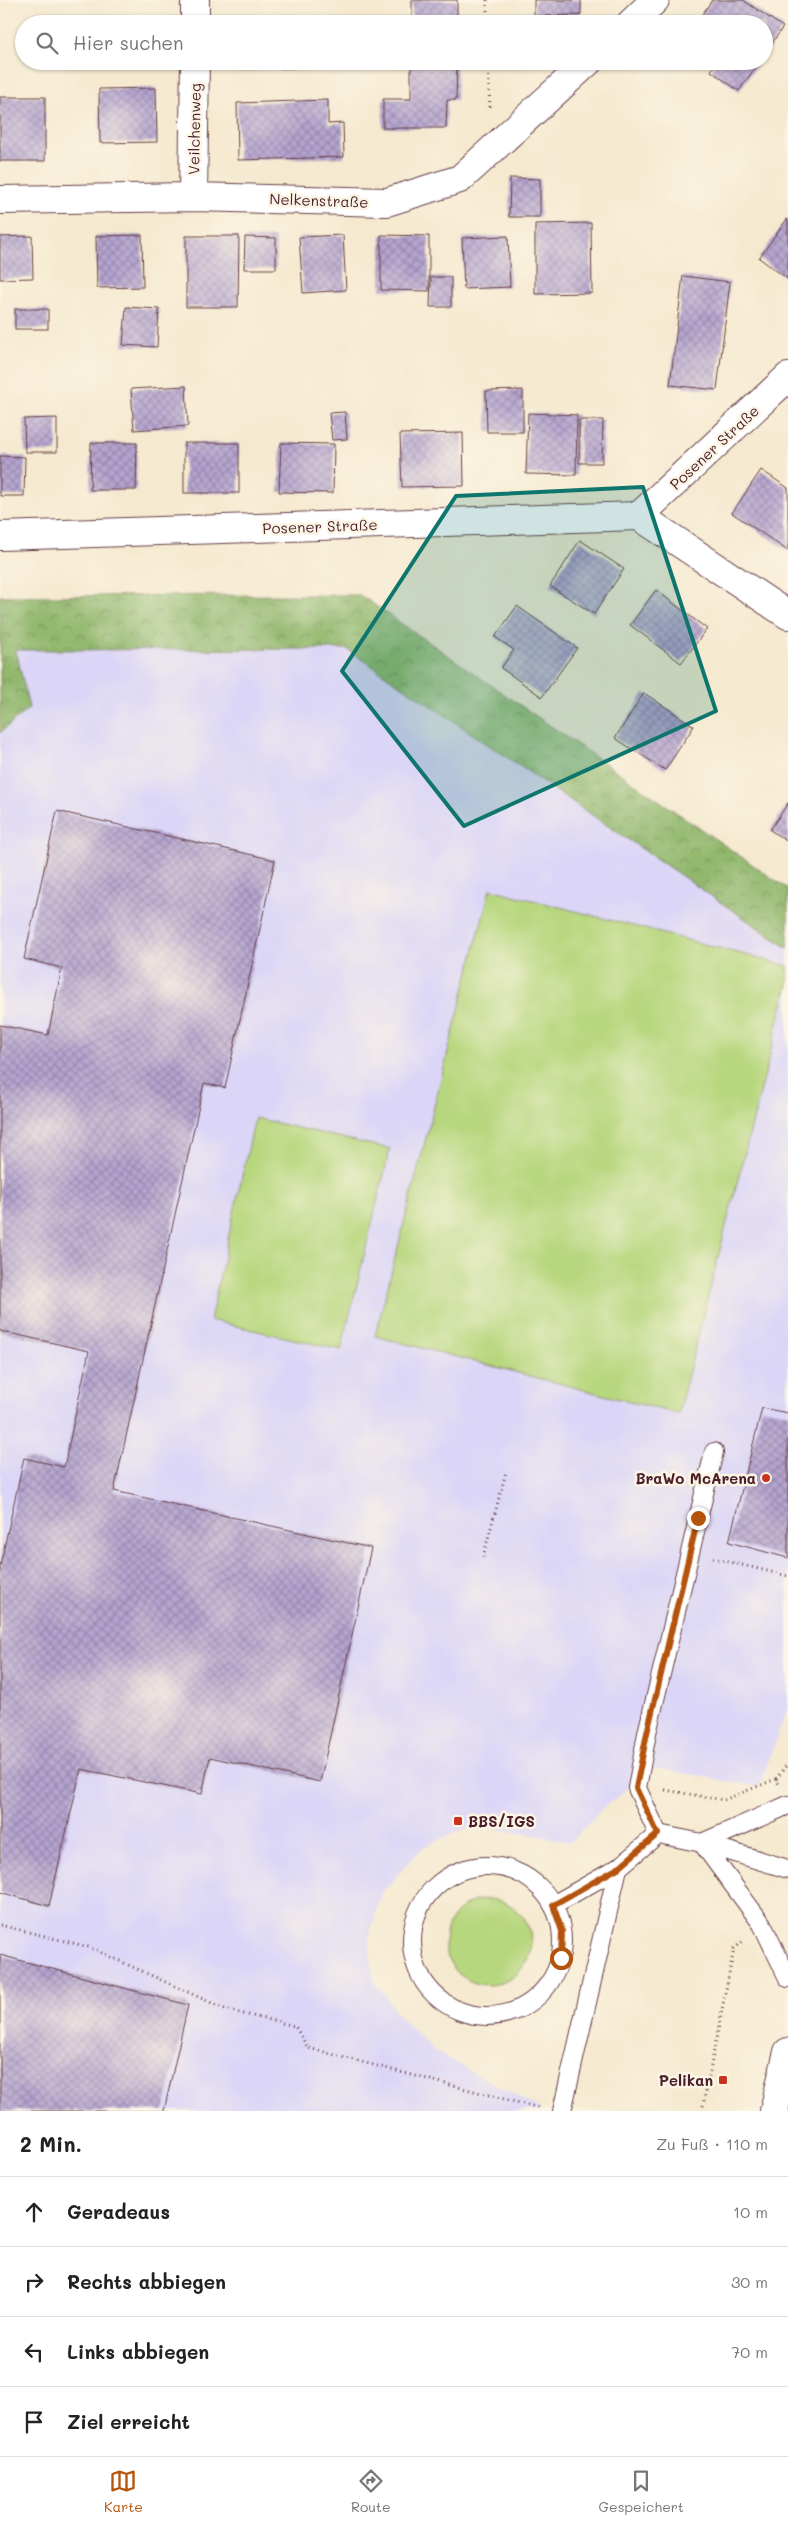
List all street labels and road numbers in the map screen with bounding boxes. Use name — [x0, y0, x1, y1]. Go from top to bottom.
street label: Veilchenweg — [183, 83, 205, 175]
street label: Nelkenstraße — [269, 188, 369, 212]
street label: Posener Straße — [665, 400, 763, 494]
street label: Posener Straße — [262, 514, 378, 538]

